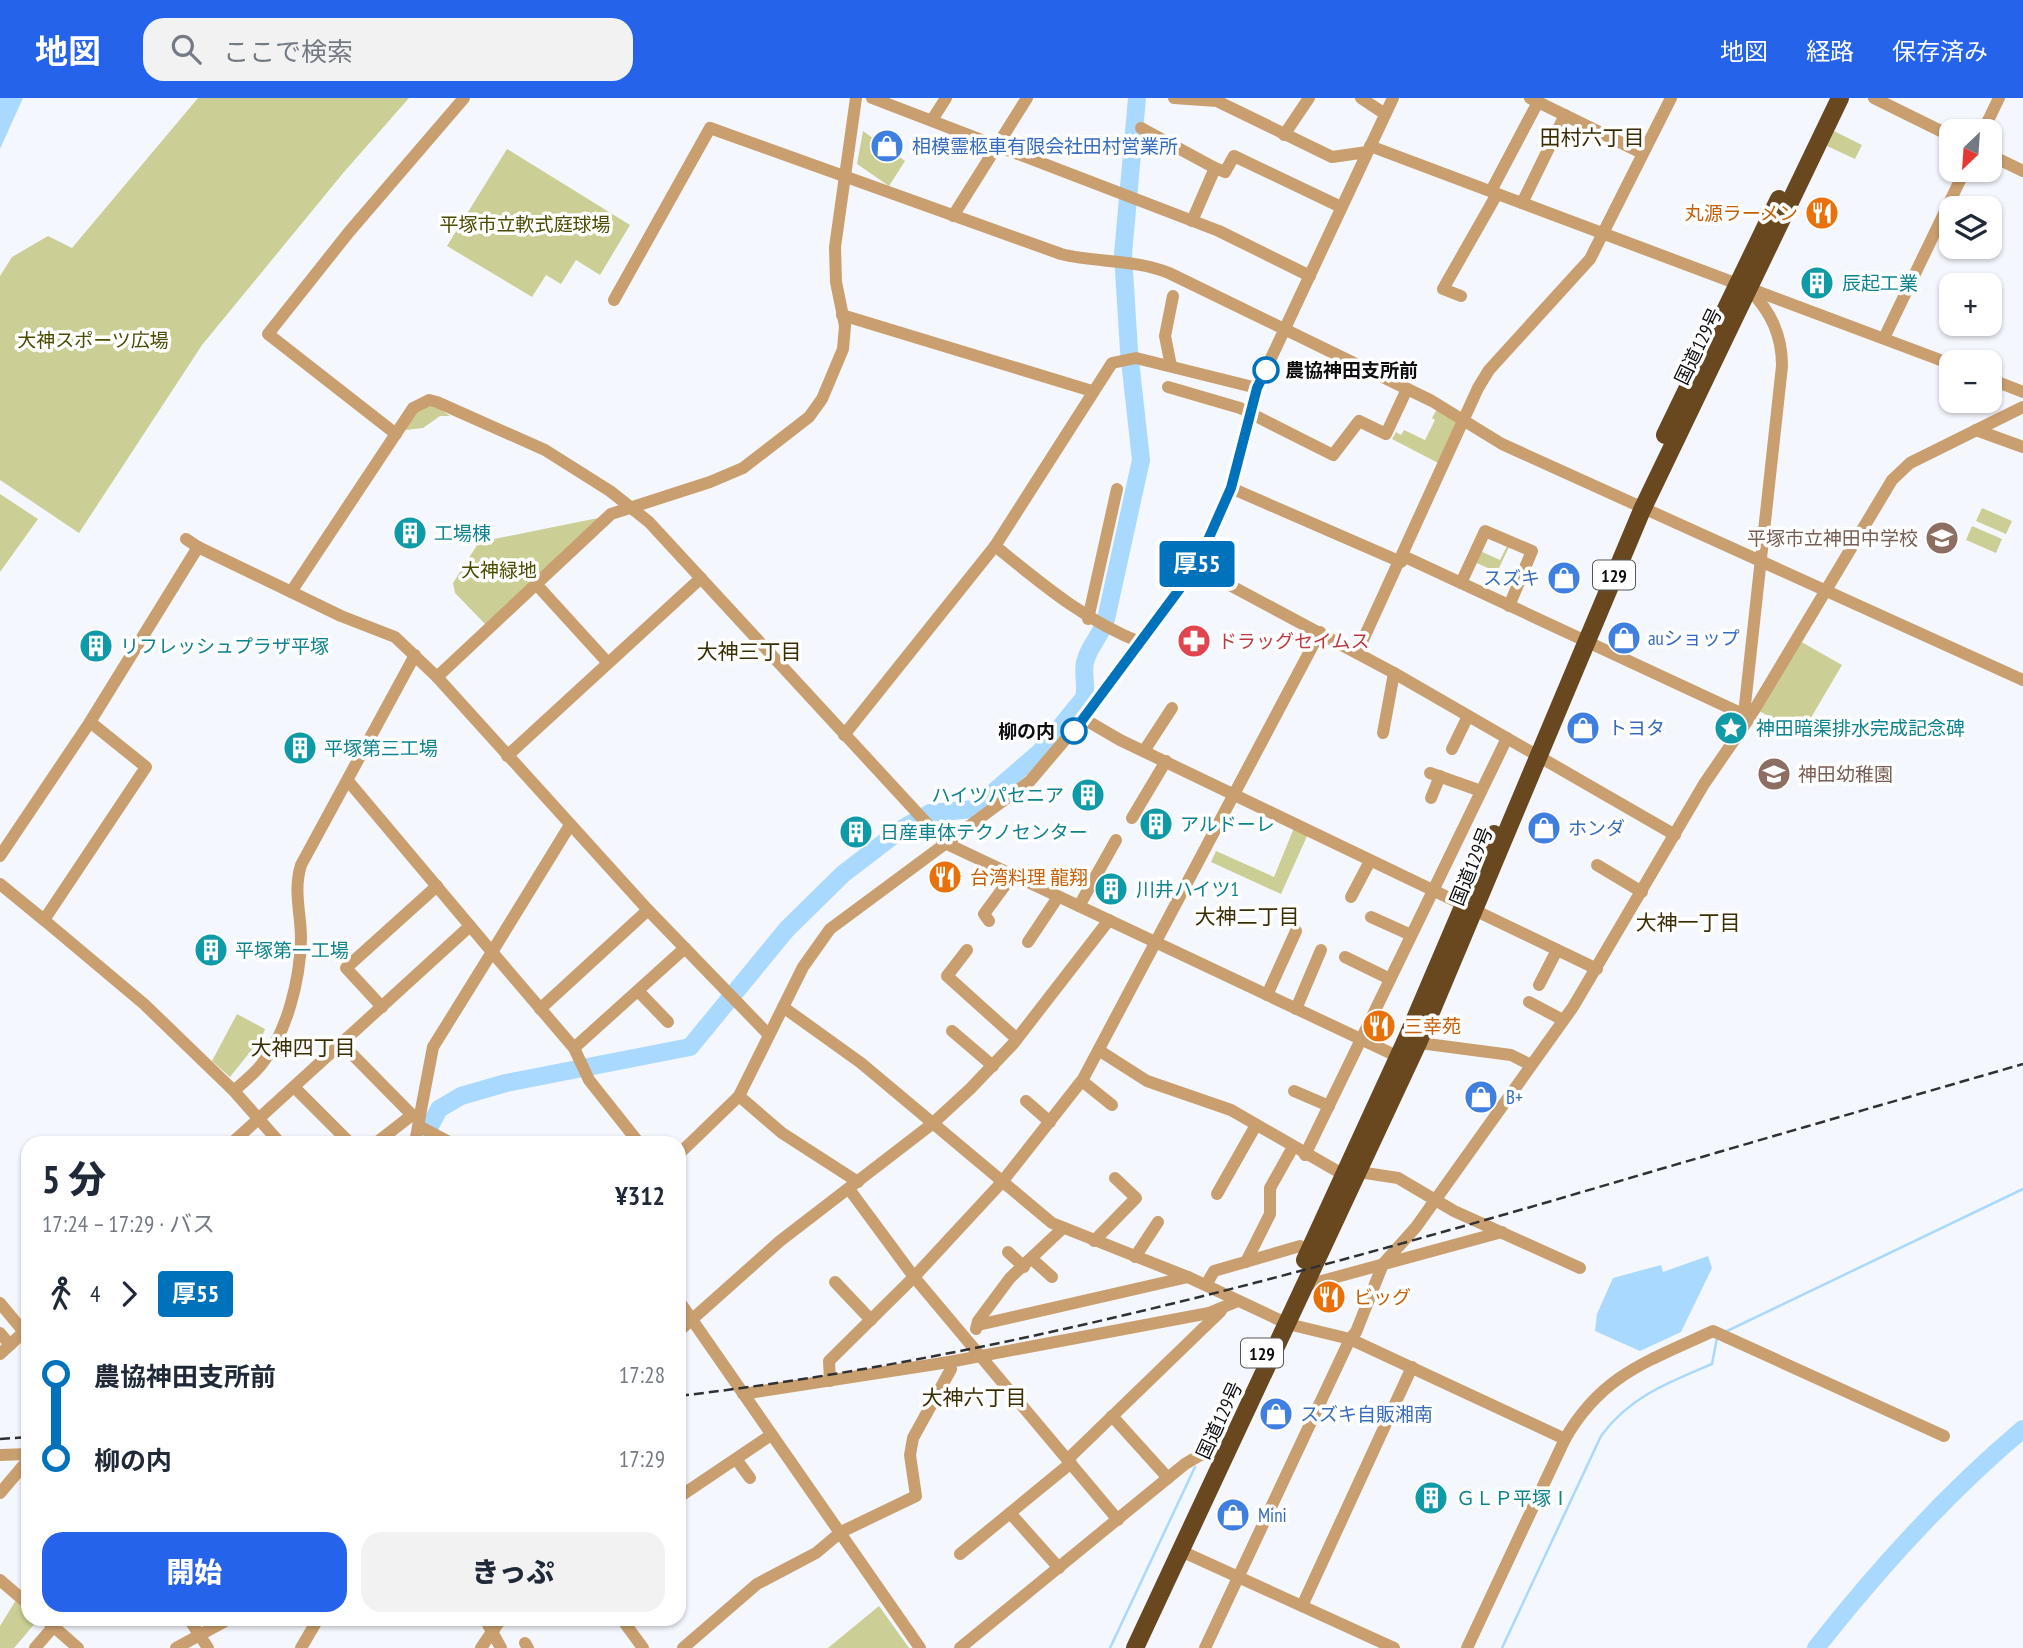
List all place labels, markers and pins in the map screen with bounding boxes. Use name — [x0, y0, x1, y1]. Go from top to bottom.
shop icon: 相模霊柩車有限会社田村営業所 — [868, 127, 906, 165]
place label: 相模霊柩車有限会社田村営業所 — [912, 134, 1178, 158]
restaurant icon: 丸源ラーメン — [1803, 194, 1841, 232]
place label: 丸源ラーメン — [1685, 201, 1798, 225]
building icon: 辰起工業 — [1798, 264, 1836, 302]
place label: 辰起工業 — [1842, 271, 1918, 295]
marker: 農協神田支所前 — [1253, 357, 1279, 383]
place label: 農協神田支所前 — [1285, 358, 1418, 382]
building icon: 工場棟 — [391, 514, 429, 552]
school or university icon: 平塚市立神田中学校 — [1923, 519, 1961, 557]
place label: 工場棟 — [434, 521, 491, 545]
place label: 平塚市立神田中学校 — [1747, 526, 1918, 550]
shop icon: スズキ — [1545, 559, 1583, 597]
place label: スズキ — [1483, 566, 1540, 590]
shop icon: auショップ — [1605, 619, 1643, 657]
pharmacy icon: ドラッグセイムス — [1175, 622, 1213, 660]
place label: auショップ — [1648, 626, 1740, 650]
building icon: リフレッシュプラザ平塚 — [77, 627, 115, 665]
place label: ドラッグセイムス — [1218, 629, 1370, 653]
place label: リフレッシュプラザ平塚 — [120, 634, 329, 658]
shop icon: トヨタ — [1564, 709, 1602, 747]
place icon: 神田暗渠排水完成記念碑 — [1712, 709, 1750, 747]
place label: トヨタ — [1608, 716, 1665, 740]
place label: 神田暗渠排水完成記念碑 — [1756, 716, 1965, 740]
marker: 柳の内 — [1061, 718, 1087, 744]
place label: 柳の内 — [998, 719, 1055, 743]
building icon: 平塚第三工場 — [281, 729, 319, 767]
place label: 平塚第三工場 — [324, 736, 438, 760]
school or university icon: 神田幼稚園 — [1755, 755, 1793, 793]
place label: 神田幼稚園 — [1798, 762, 1893, 786]
building icon: ハイツパセニア — [1069, 776, 1107, 814]
place label: ハイツパセニア — [931, 783, 1064, 807]
building icon: アルドーレ — [1137, 805, 1175, 843]
shop icon: ホンダ — [1525, 809, 1563, 847]
place label: アルドーレ — [1180, 812, 1275, 836]
building icon: 日産車体テクノセンター — [837, 813, 875, 851]
place label: ホンダ — [1568, 816, 1625, 840]
place label: 日産車体テクノセンター — [880, 820, 1088, 844]
restaurant icon: 台湾料理 龍翔 — [926, 858, 964, 896]
place label: 台湾料理 龍翔 — [970, 865, 1088, 889]
building icon: 川井ハイツ1 — [1092, 870, 1130, 908]
place label: 川井ハイツ1 — [1136, 877, 1239, 901]
building icon: 平塚第一工場 — [192, 931, 230, 969]
place label: 平塚第一工場 — [235, 938, 349, 962]
restaurant icon: 三幸苑 — [1360, 1007, 1398, 1045]
place label: 三幸苑 — [1404, 1014, 1461, 1038]
shop icon: B+ — [1462, 1078, 1500, 1116]
place label: B+ — [1506, 1085, 1523, 1109]
restaurant icon: ビッグ — [1310, 1278, 1348, 1316]
place label: ビッグ — [1354, 1285, 1411, 1309]
shop icon: スズキ自販湘南 — [1257, 1395, 1295, 1433]
place label: スズキ自販湘南 — [1300, 1402, 1433, 1426]
building icon: ＧＬＰ平塚Ⅰ — [1412, 1479, 1450, 1517]
place label: ＧＬＰ平塚Ⅰ — [1456, 1486, 1570, 1510]
shop icon: Mini — [1214, 1496, 1252, 1534]
place label: Mini — [1258, 1503, 1287, 1527]

